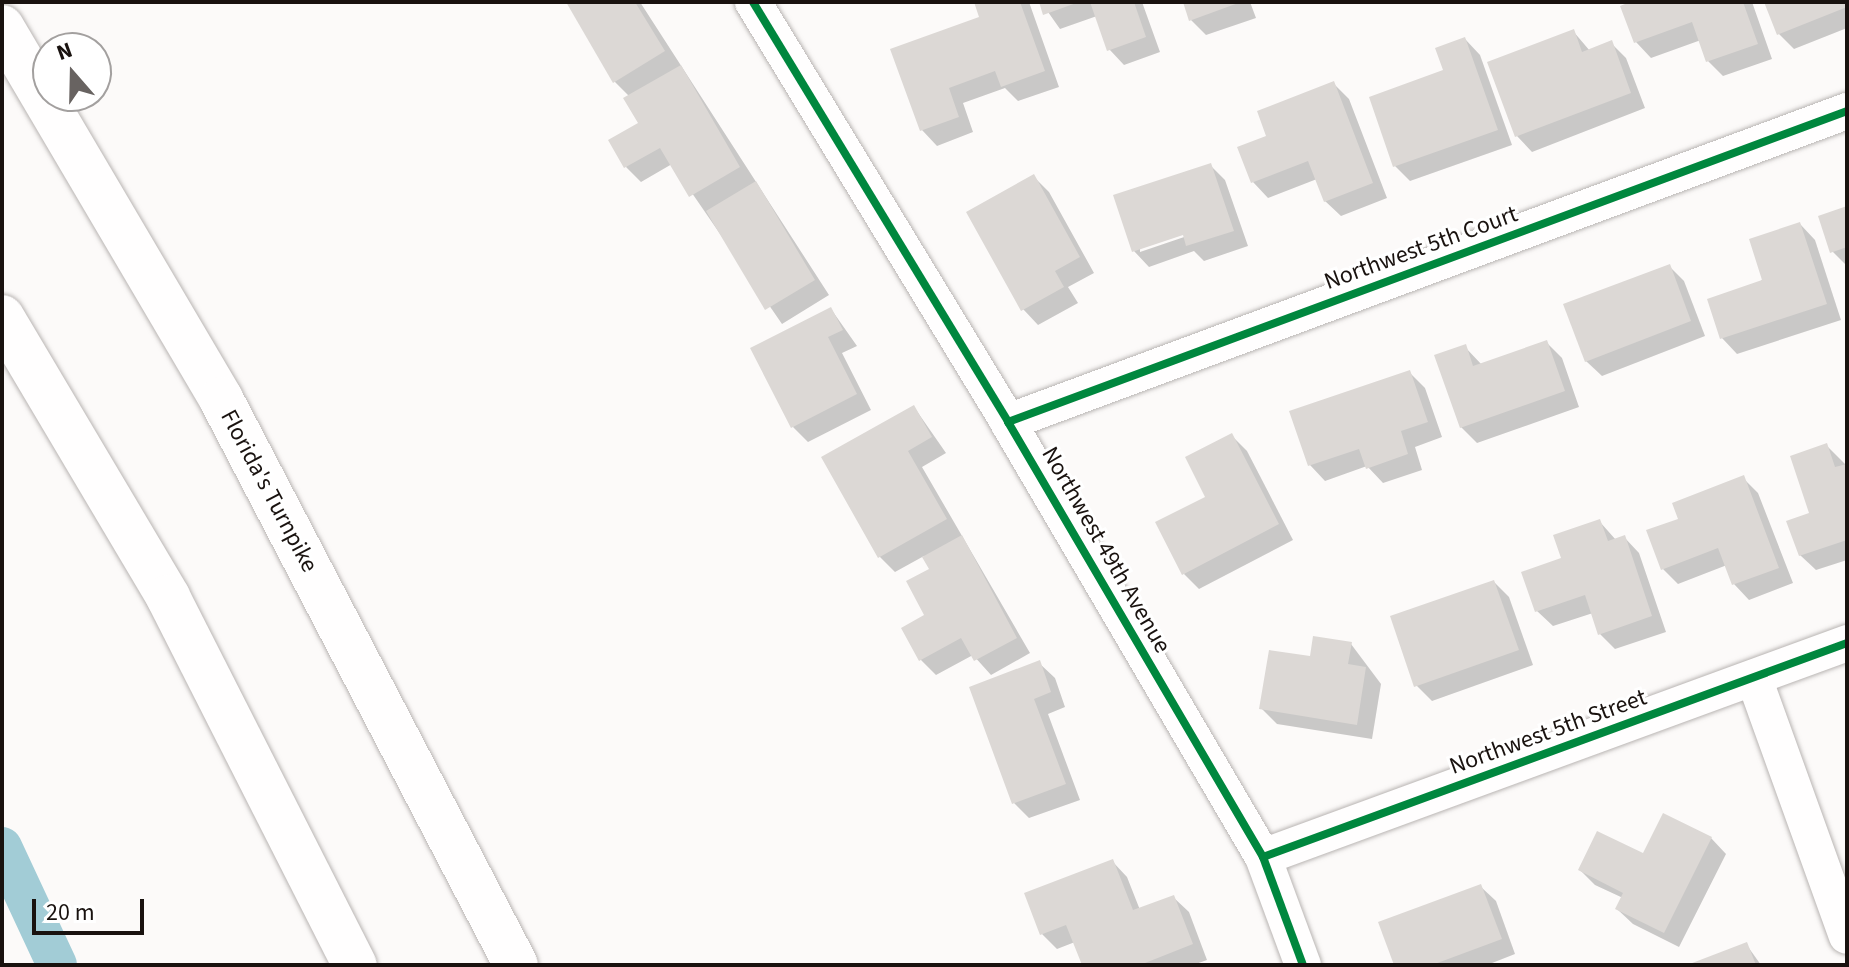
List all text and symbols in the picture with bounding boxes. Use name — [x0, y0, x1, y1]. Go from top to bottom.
north arrow — [32, 32, 112, 112]
text: N — [52, 34, 77, 69]
street label: Northwest 5th Court — [1320, 200, 1522, 296]
street label: Florida's Turnpike — [214, 405, 324, 577]
street label: Northwest 49th Avenue — [1035, 442, 1177, 658]
street label: Northwest 5th Street — [1446, 683, 1650, 781]
scale bar — [36, 883, 148, 933]
text: 20 m — [46, 895, 95, 930]

